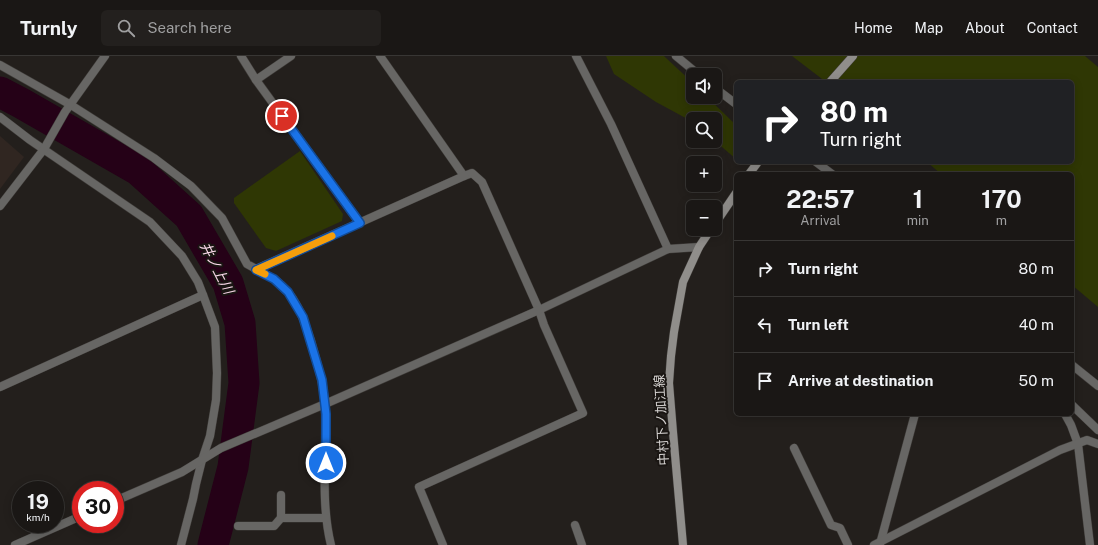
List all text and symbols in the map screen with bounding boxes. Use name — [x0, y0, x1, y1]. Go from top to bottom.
search box — [101, 10, 381, 46]
text: Turnly — [20, 17, 77, 39]
icon: search — [115, 17, 137, 39]
text: Search here — [147, 19, 232, 36]
text: Home — [854, 20, 893, 36]
text: Map — [915, 20, 943, 36]
text: About — [965, 20, 1005, 36]
text: Contact — [1027, 20, 1078, 36]
map controls — [686, 68, 722, 236]
button: sound — [686, 68, 722, 104]
text: 80 m — [820, 95, 888, 128]
icon: right — [754, 96, 806, 148]
pin — [265, 99, 299, 133]
icon: arrive — [271, 105, 293, 127]
button: search — [686, 112, 722, 148]
text: Turn right — [820, 129, 902, 150]
button: + — [686, 156, 722, 192]
text: 22:57 — [786, 185, 854, 213]
text: 1 — [913, 185, 923, 213]
text: 170 — [981, 185, 1022, 213]
button: − — [686, 200, 722, 236]
text: Arrival — [800, 213, 840, 228]
text: min — [907, 213, 929, 228]
text: m — [996, 213, 1007, 228]
water label: 井ノ上川 — [197, 239, 238, 298]
icon: right — [754, 258, 776, 280]
text: Turn right — [788, 260, 858, 277]
text: 80 m — [1019, 260, 1054, 277]
icon: left — [754, 314, 776, 336]
text: Turn left — [788, 316, 849, 333]
text: 40 m — [1019, 316, 1054, 333]
icon: arrive — [754, 370, 776, 392]
text: Arrive at destination — [788, 372, 933, 389]
text: 50 m — [1019, 372, 1054, 389]
street label: 中村下ノ加江線 — [652, 374, 671, 466]
position arrow — [305, 442, 347, 484]
speed limit sign: 30 — [72, 481, 124, 533]
text: 19 — [27, 490, 49, 514]
text: km/h — [26, 511, 50, 523]

